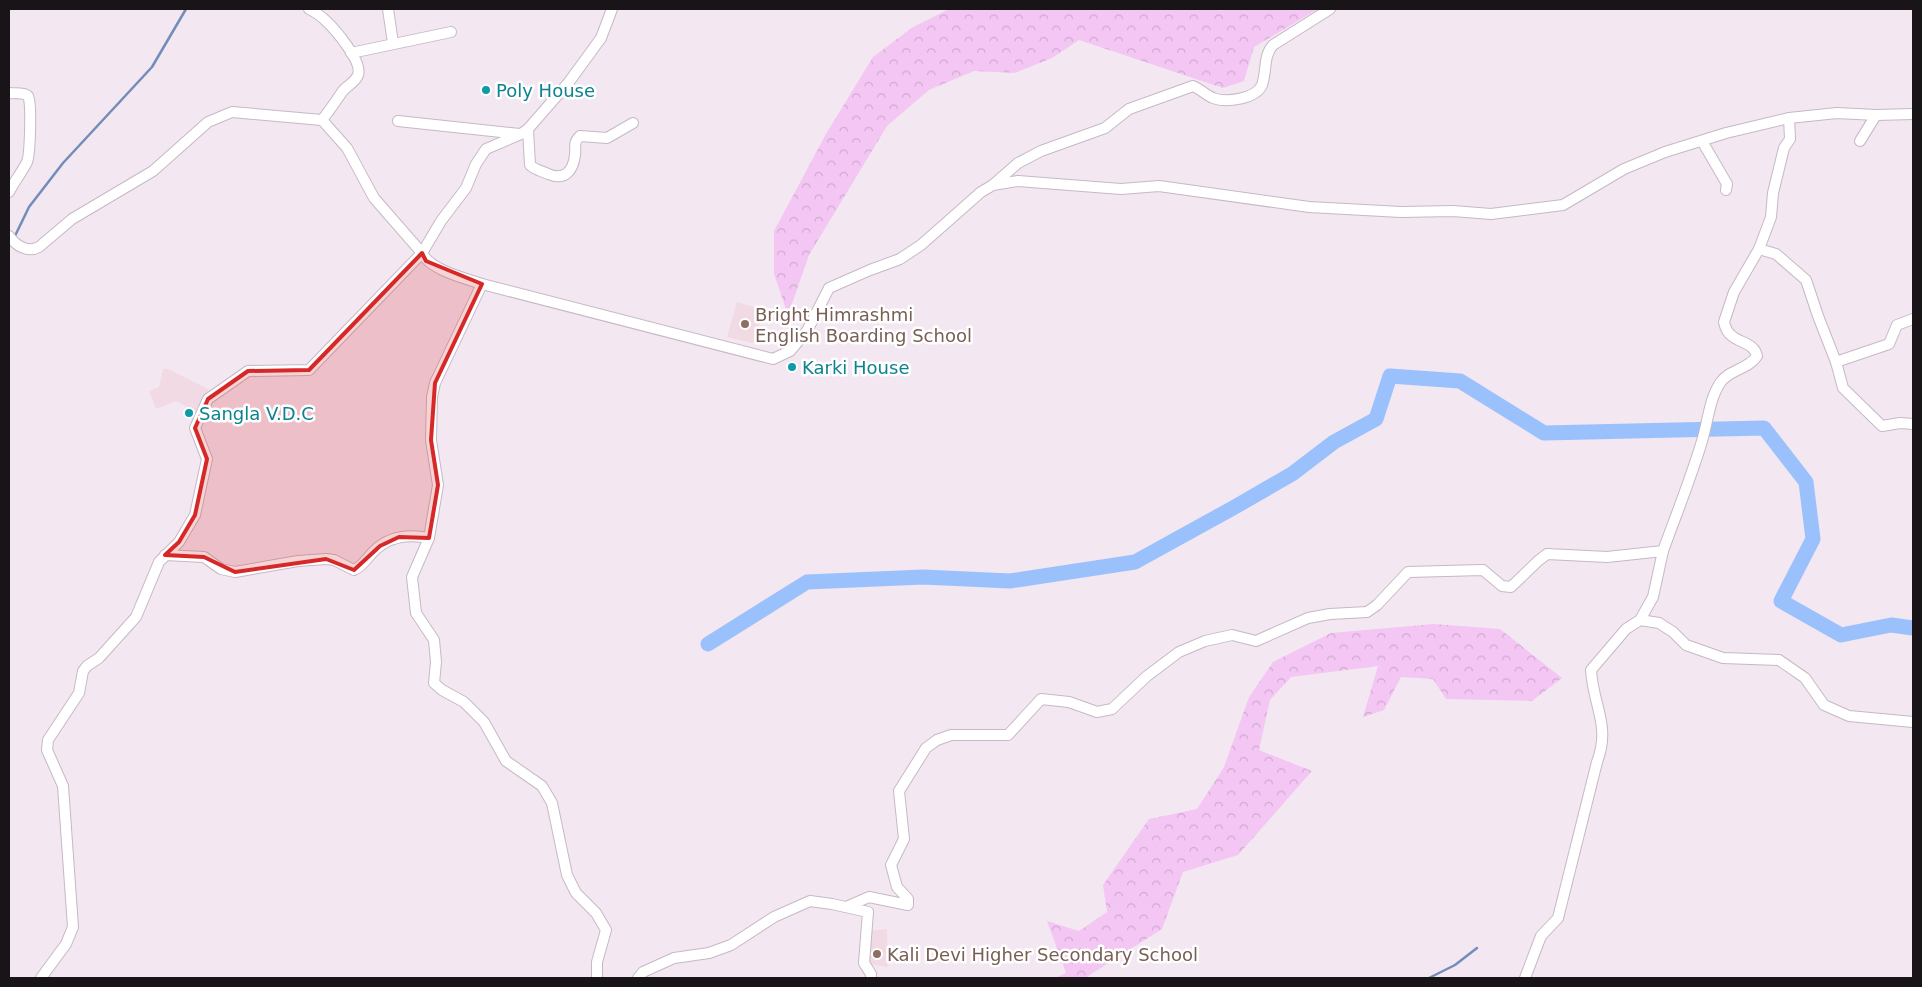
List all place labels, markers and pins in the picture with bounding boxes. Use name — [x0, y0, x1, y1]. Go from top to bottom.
place label: Poly House — [496, 80, 595, 101]
marker: Poly House — [480, 84, 492, 96]
place label: Bright Himrashmi English Boarding School — [755, 304, 972, 346]
marker: Bright Himrashmi English Boarding School — [739, 318, 751, 330]
place label: Karki House — [802, 357, 909, 378]
marker: Karki House — [786, 361, 798, 373]
place label: Sangla V.D.C — [199, 403, 314, 424]
marker: Sangla V.D.C — [183, 407, 195, 419]
place label: Kali Devi Higher Secondary School — [887, 944, 1198, 965]
marker: Kali Devi Higher Secondary School — [871, 948, 883, 960]

